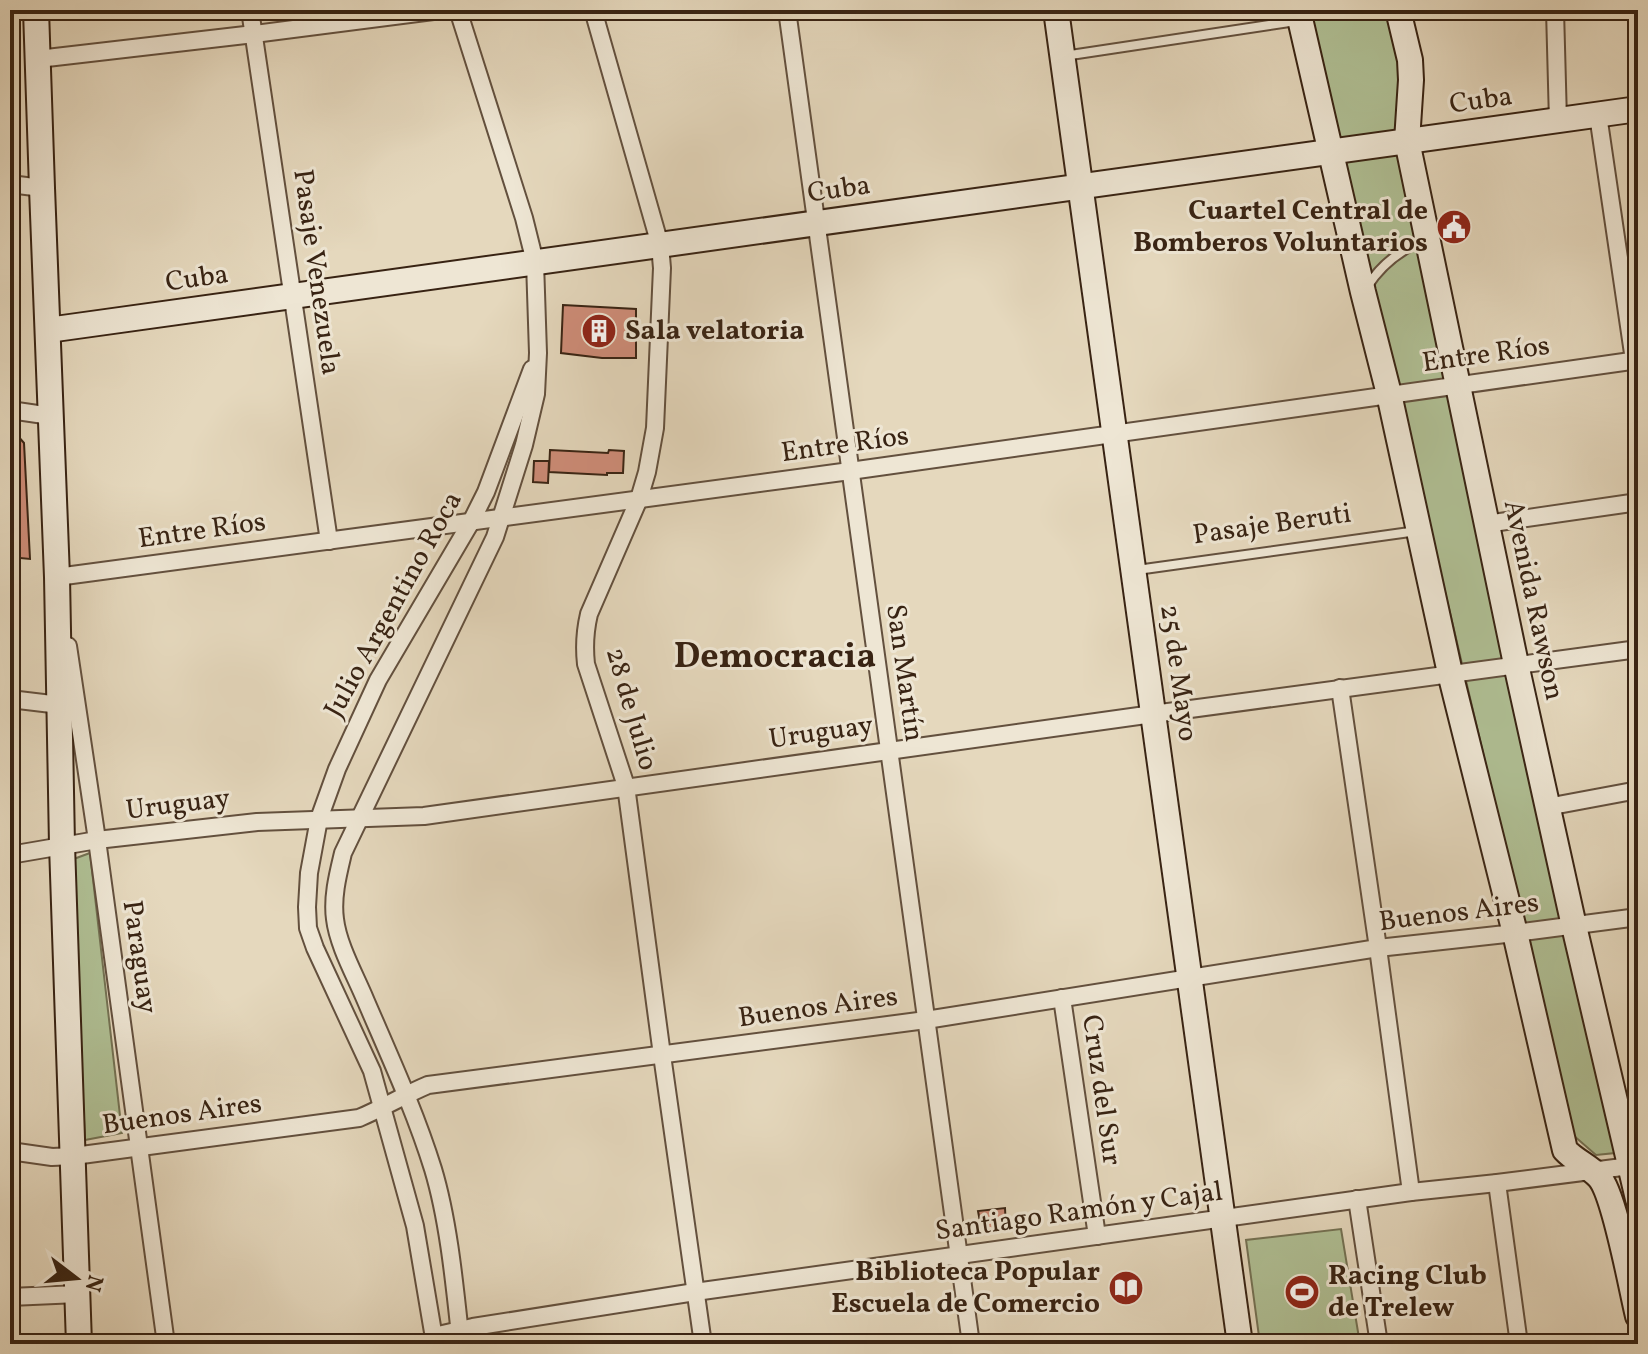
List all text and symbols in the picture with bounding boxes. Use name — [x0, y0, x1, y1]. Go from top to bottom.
street label: Cuba — [1447, 77, 1515, 125]
street label: Cuba — [805, 166, 873, 214]
street label: Pasaje Venezuela — [282, 167, 350, 377]
place label: Cuartel Central de Bomberos Voluntarios — [1133, 192, 1428, 263]
public building icon: Cuartel Central de Bomberos Voluntarios — [1435, 208, 1473, 246]
street label: Cuba — [163, 255, 231, 303]
building icon: Sala velatoria — [580, 312, 618, 350]
place label: Sala velatoria — [625, 312, 805, 351]
street label: Entre Ríos — [1420, 327, 1552, 383]
street label: Entre Ríos — [779, 417, 911, 473]
street label: Julio Argentino Roca — [316, 485, 472, 725]
street label: Pasaje Beruti — [1190, 495, 1354, 555]
street label: Avenida Rawson — [1493, 496, 1573, 704]
street label: Entre Ríos — [136, 503, 268, 559]
street label: San Martín — [875, 602, 933, 744]
street label: 25 de Mayo — [1149, 602, 1207, 744]
district label: Democracia — [674, 633, 876, 683]
street label: 28 de Julio — [595, 643, 667, 775]
street label: Uruguay — [766, 706, 876, 760]
street label: Uruguay — [124, 779, 232, 831]
street label: Buenos Aires — [1377, 884, 1541, 942]
street label: Paraguay — [112, 898, 166, 1016]
street label: Buenos Aires — [736, 977, 900, 1039]
street label: Cruz del Sur — [1071, 1012, 1131, 1168]
street label: Buenos Aires — [100, 1084, 264, 1146]
street label: Santiago Ramón y Cajal — [933, 1173, 1225, 1251]
north arrow — [36, 1238, 116, 1318]
place label: Biblioteca Popular Escuela de Comercio — [831, 1253, 1100, 1324]
place label: Racing Club de Trelew — [1328, 1257, 1487, 1328]
library icon: Biblioteca Popular Escuela de Comercio — [1107, 1269, 1145, 1307]
text: N — [76, 1271, 110, 1295]
sports icon: Racing Club de Trelew — [1283, 1273, 1321, 1311]

